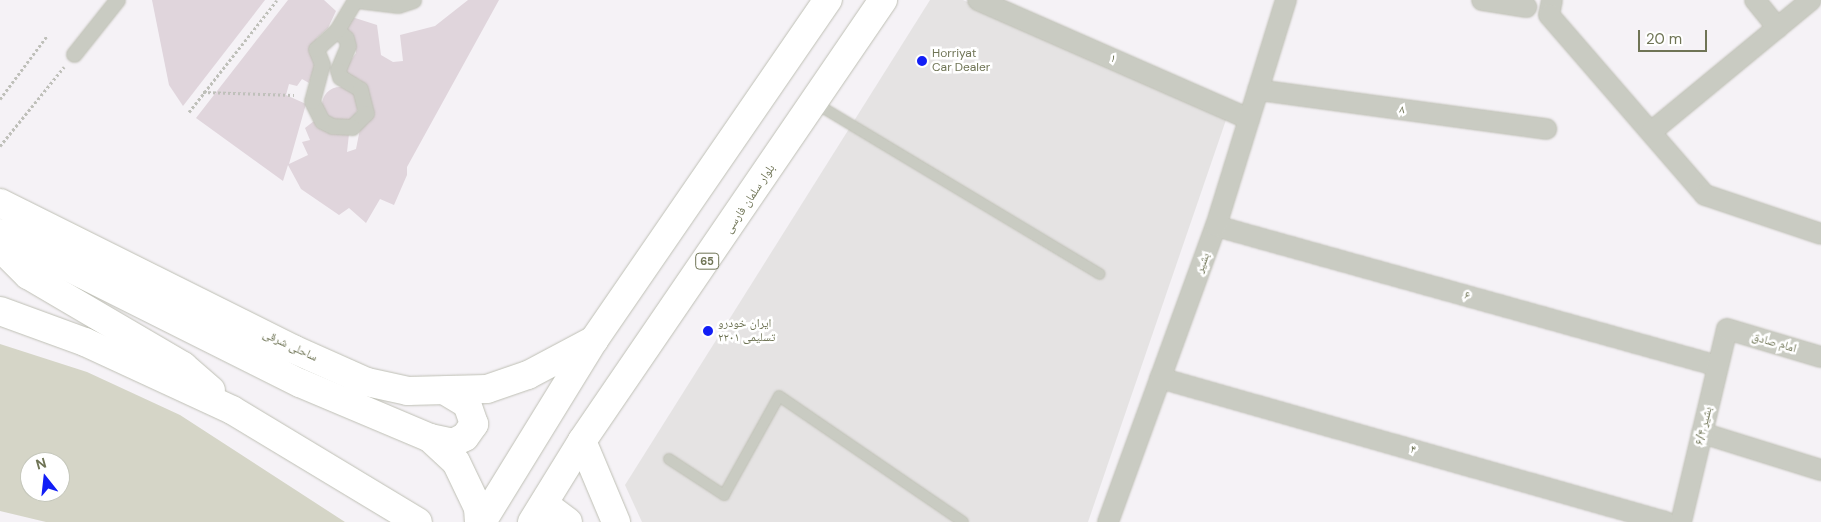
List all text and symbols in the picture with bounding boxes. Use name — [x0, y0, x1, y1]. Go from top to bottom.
scale bar — [1641, 20, 1710, 52]
text: 20 m — [1646, 29, 1682, 49]
place label: Horriyat Car Dealer — [932, 47, 990, 75]
street label: ۱ — [1108, 51, 1118, 67]
marker: Horriyat Car Dealer — [916, 55, 928, 67]
street label: ۸ — [1398, 102, 1406, 118]
street label: بلوار سلمان فارسی — [722, 162, 778, 236]
street label: بشیر — [1193, 251, 1213, 275]
road number: 65 — [694, 252, 720, 270]
street label: ۶ — [1462, 288, 1472, 304]
place label: ایران خودرو تسلیمی ۲۲۰۱ — [718, 317, 775, 345]
marker: ایران خودرو تسلیمی ۲۲۰۱ — [702, 325, 714, 337]
street label: ساحلی شرقی — [260, 327, 320, 365]
street label: امام صادق — [1750, 330, 1798, 356]
street label: بشیر ۶/۴ — [1692, 405, 1716, 447]
street label: ۴ — [1408, 442, 1418, 458]
north arrow — [20, 452, 70, 502]
text: N — [34, 453, 49, 474]

